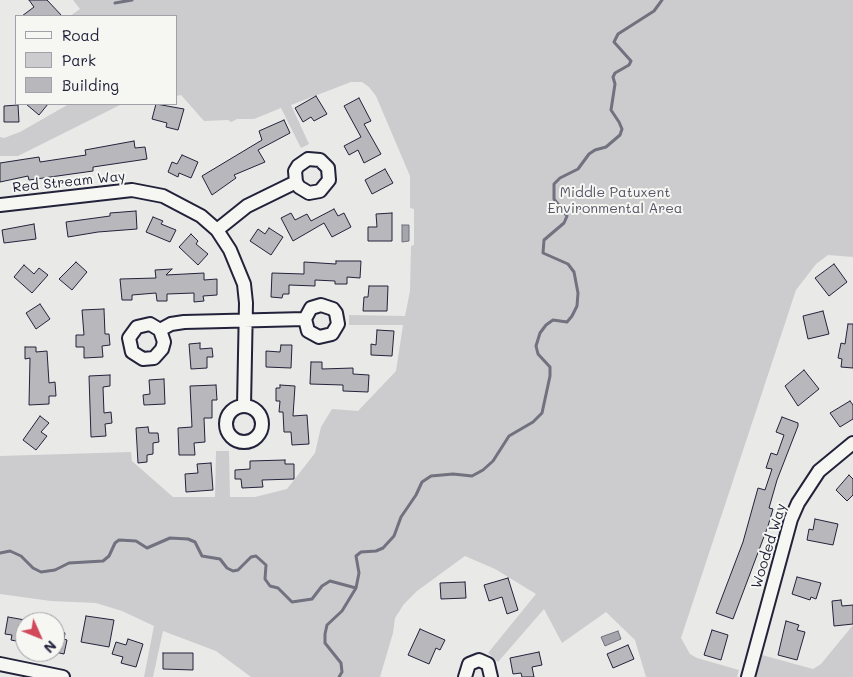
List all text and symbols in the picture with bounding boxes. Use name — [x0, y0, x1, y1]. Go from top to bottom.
legend — [15, 15, 178, 105]
text: Road — [62, 25, 99, 45]
text: Park — [62, 50, 96, 70]
text: Building — [62, 75, 119, 95]
street label: Red Stream Way — [12, 168, 126, 196]
park label: Middle Patuxent Environmental Area — [547, 185, 683, 218]
street label: Wooded Way — [748, 501, 790, 591]
north arrow — [15, 612, 65, 662]
text: N — [40, 637, 61, 657]

